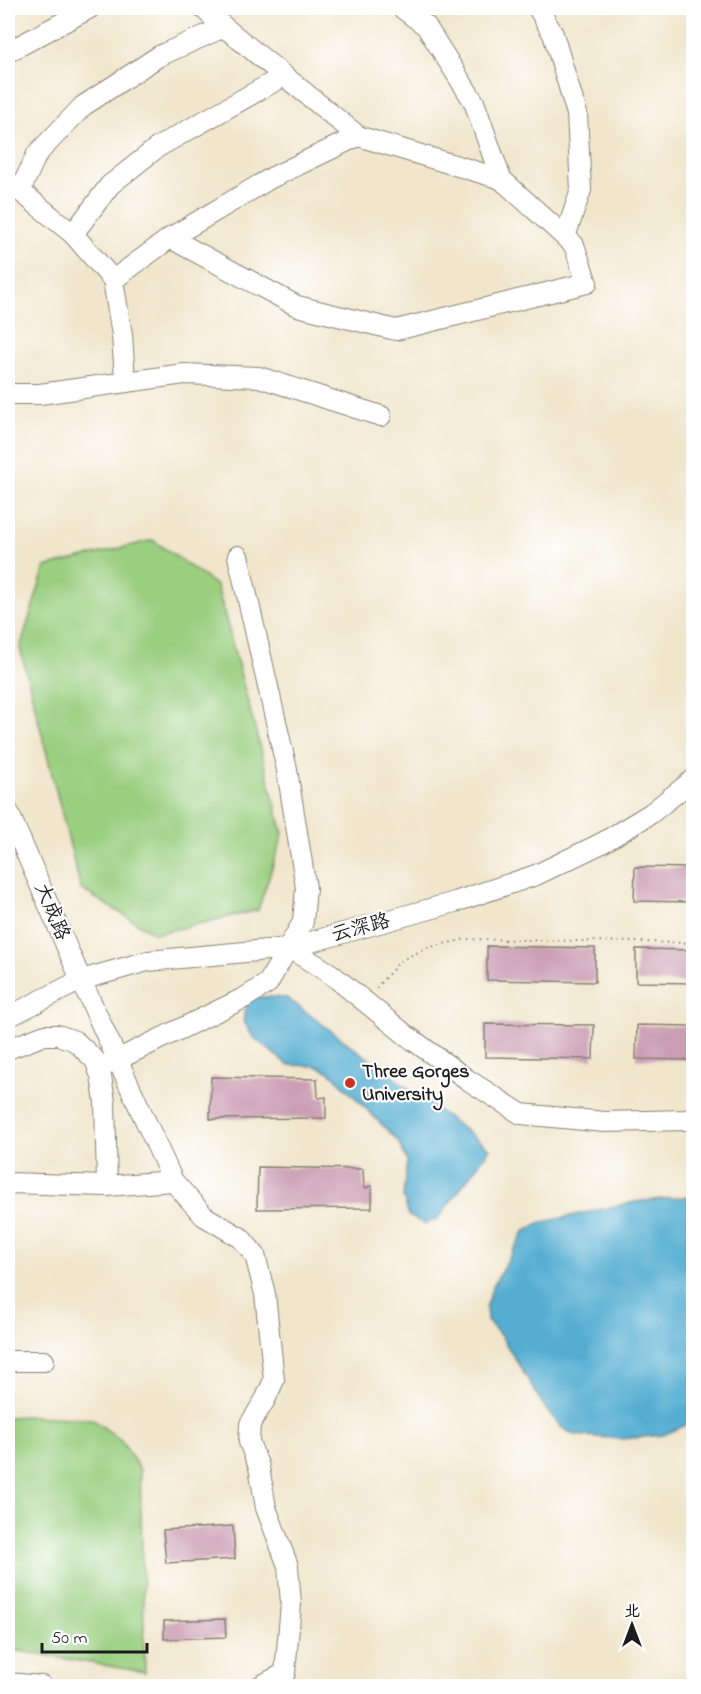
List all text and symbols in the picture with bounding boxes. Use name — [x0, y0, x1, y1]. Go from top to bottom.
street label: 大成路 — [26, 879, 76, 946]
street label: 云深路 — [328, 907, 395, 951]
place label: Three Gorges University — [362, 1058, 469, 1111]
marker: Three Gorges University — [343, 1076, 357, 1090]
north arrow — [602, 1595, 662, 1655]
text: 北 — [624, 1600, 640, 1624]
scale bar — [42, 1616, 147, 1654]
text: 50 m — [51, 1626, 88, 1652]

